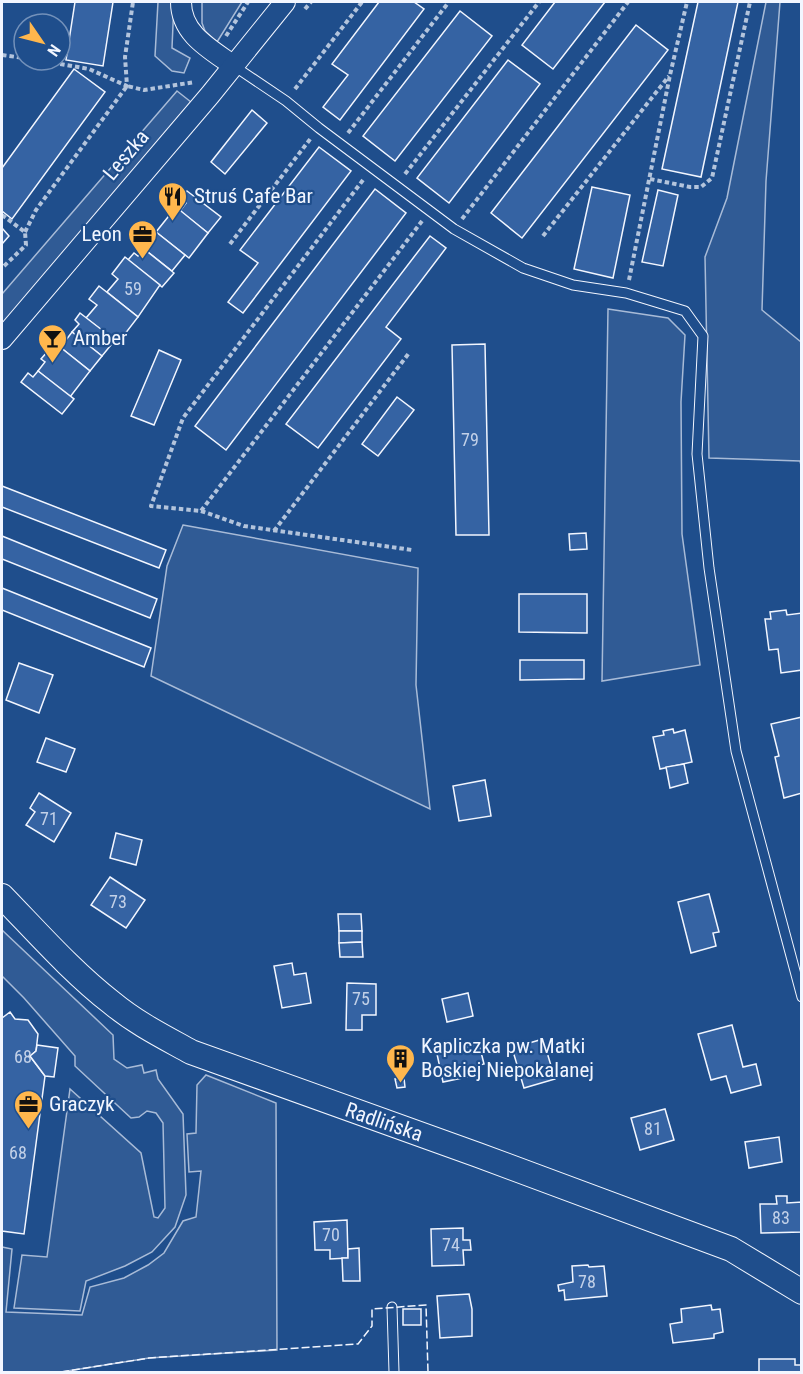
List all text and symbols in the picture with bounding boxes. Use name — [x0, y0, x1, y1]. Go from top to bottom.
north arrow — [12, 12, 72, 72]
text: N — [43, 41, 64, 60]
street label: Leszka — [98, 125, 154, 185]
restaurant icon: Struś Cafe Bar — [157, 180, 189, 222]
place label: Struś Cafe Bar — [194, 184, 313, 208]
office icon: Leon — [127, 218, 159, 260]
place label: Leon — [81, 222, 122, 246]
house number: 59 — [124, 278, 142, 299]
bar icon: Amber — [36, 322, 68, 364]
place label: Amber — [73, 326, 128, 350]
house number: 79 — [461, 429, 479, 450]
house number: 71 — [40, 808, 58, 829]
house number: 73 — [109, 891, 127, 912]
house number: 75 — [352, 988, 370, 1009]
place label: Kapliczka pw. Matki Boskiej Niepokalanej — [421, 1034, 594, 1082]
building icon: Kapliczka pw. Matki Boskiej Niepokalanej — [384, 1042, 416, 1084]
house number: 68 — [14, 1046, 32, 1067]
office icon: Graczyk — [12, 1088, 44, 1130]
place label: Graczyk — [49, 1092, 115, 1116]
street label: Radlińska — [342, 1098, 426, 1146]
house number: 81 — [644, 1118, 662, 1139]
house number: 68 — [9, 1142, 27, 1163]
house number: 83 — [772, 1207, 790, 1228]
house number: 70 — [322, 1224, 340, 1245]
house number: 74 — [442, 1234, 460, 1255]
house number: 78 — [578, 1271, 596, 1292]

